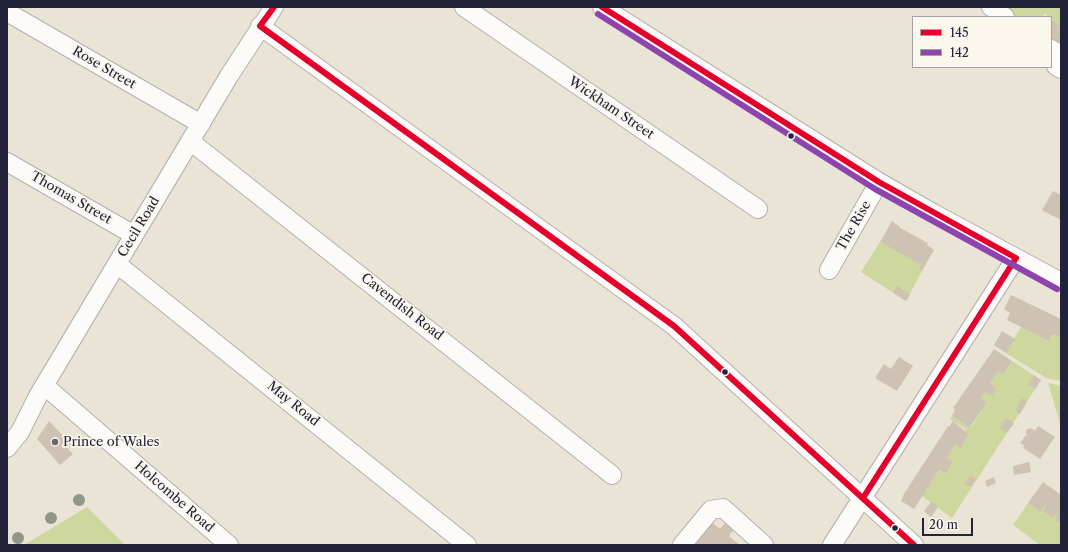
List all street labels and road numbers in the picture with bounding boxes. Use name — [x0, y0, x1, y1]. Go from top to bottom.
street label: Rose Street — [70, 44, 138, 92]
street label: Wickham Street — [565, 74, 657, 142]
street label: Thomas Street — [28, 169, 114, 227]
street label: Cecil Road — [115, 194, 163, 260]
street label: The Rise — [833, 198, 875, 254]
street label: Cavendish Road — [358, 270, 446, 344]
street label: May Road — [264, 378, 322, 430]
street label: Holcombe Road — [131, 458, 217, 536]

